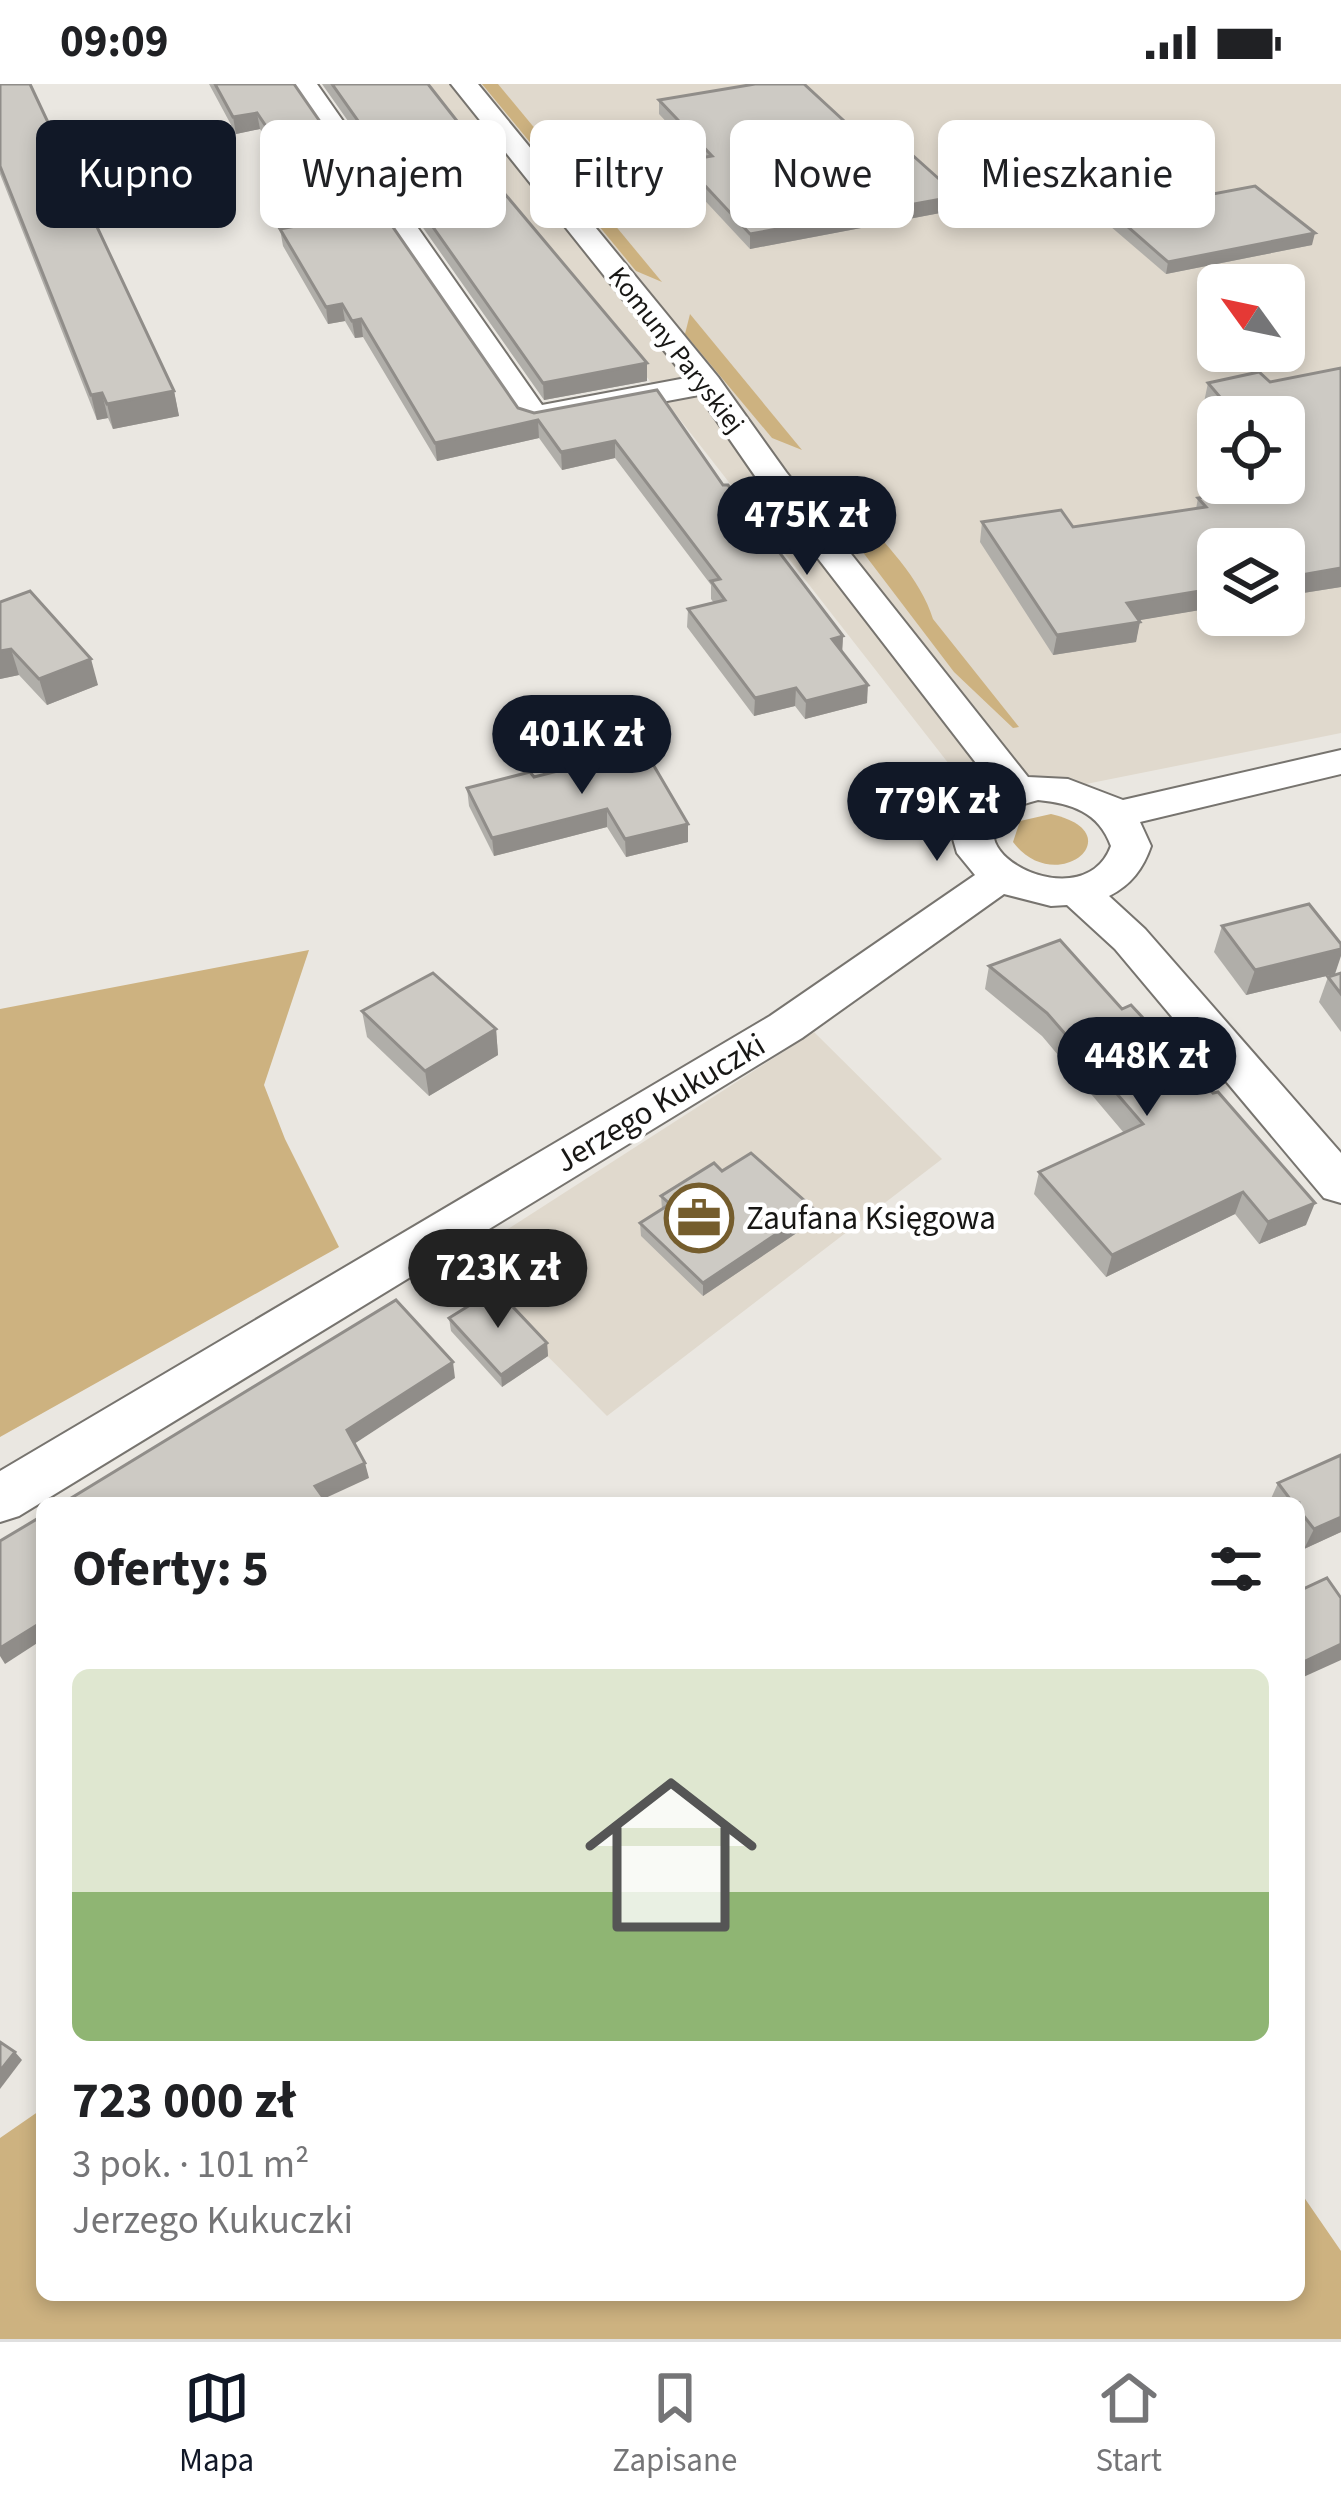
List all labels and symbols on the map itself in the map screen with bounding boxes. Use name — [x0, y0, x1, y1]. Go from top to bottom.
street label: Komuny Paryskiej — [599, 259, 753, 441]
north arrow — [1197, 264, 1305, 372]
pin: 475K zł — [696, 476, 918, 578]
pin: 401K zł — [471, 695, 693, 797]
pin: 779K zł — [826, 762, 1048, 864]
pin: 448K zł — [1036, 1017, 1258, 1119]
street label: Jerzego Kukuczki — [546, 1022, 774, 1184]
office icon: Zaufana Księgowa — [664, 1183, 734, 1253]
place label: Zaufana Księgowa — [746, 1195, 996, 1242]
pin: 723K zł — [387, 1229, 609, 1331]

